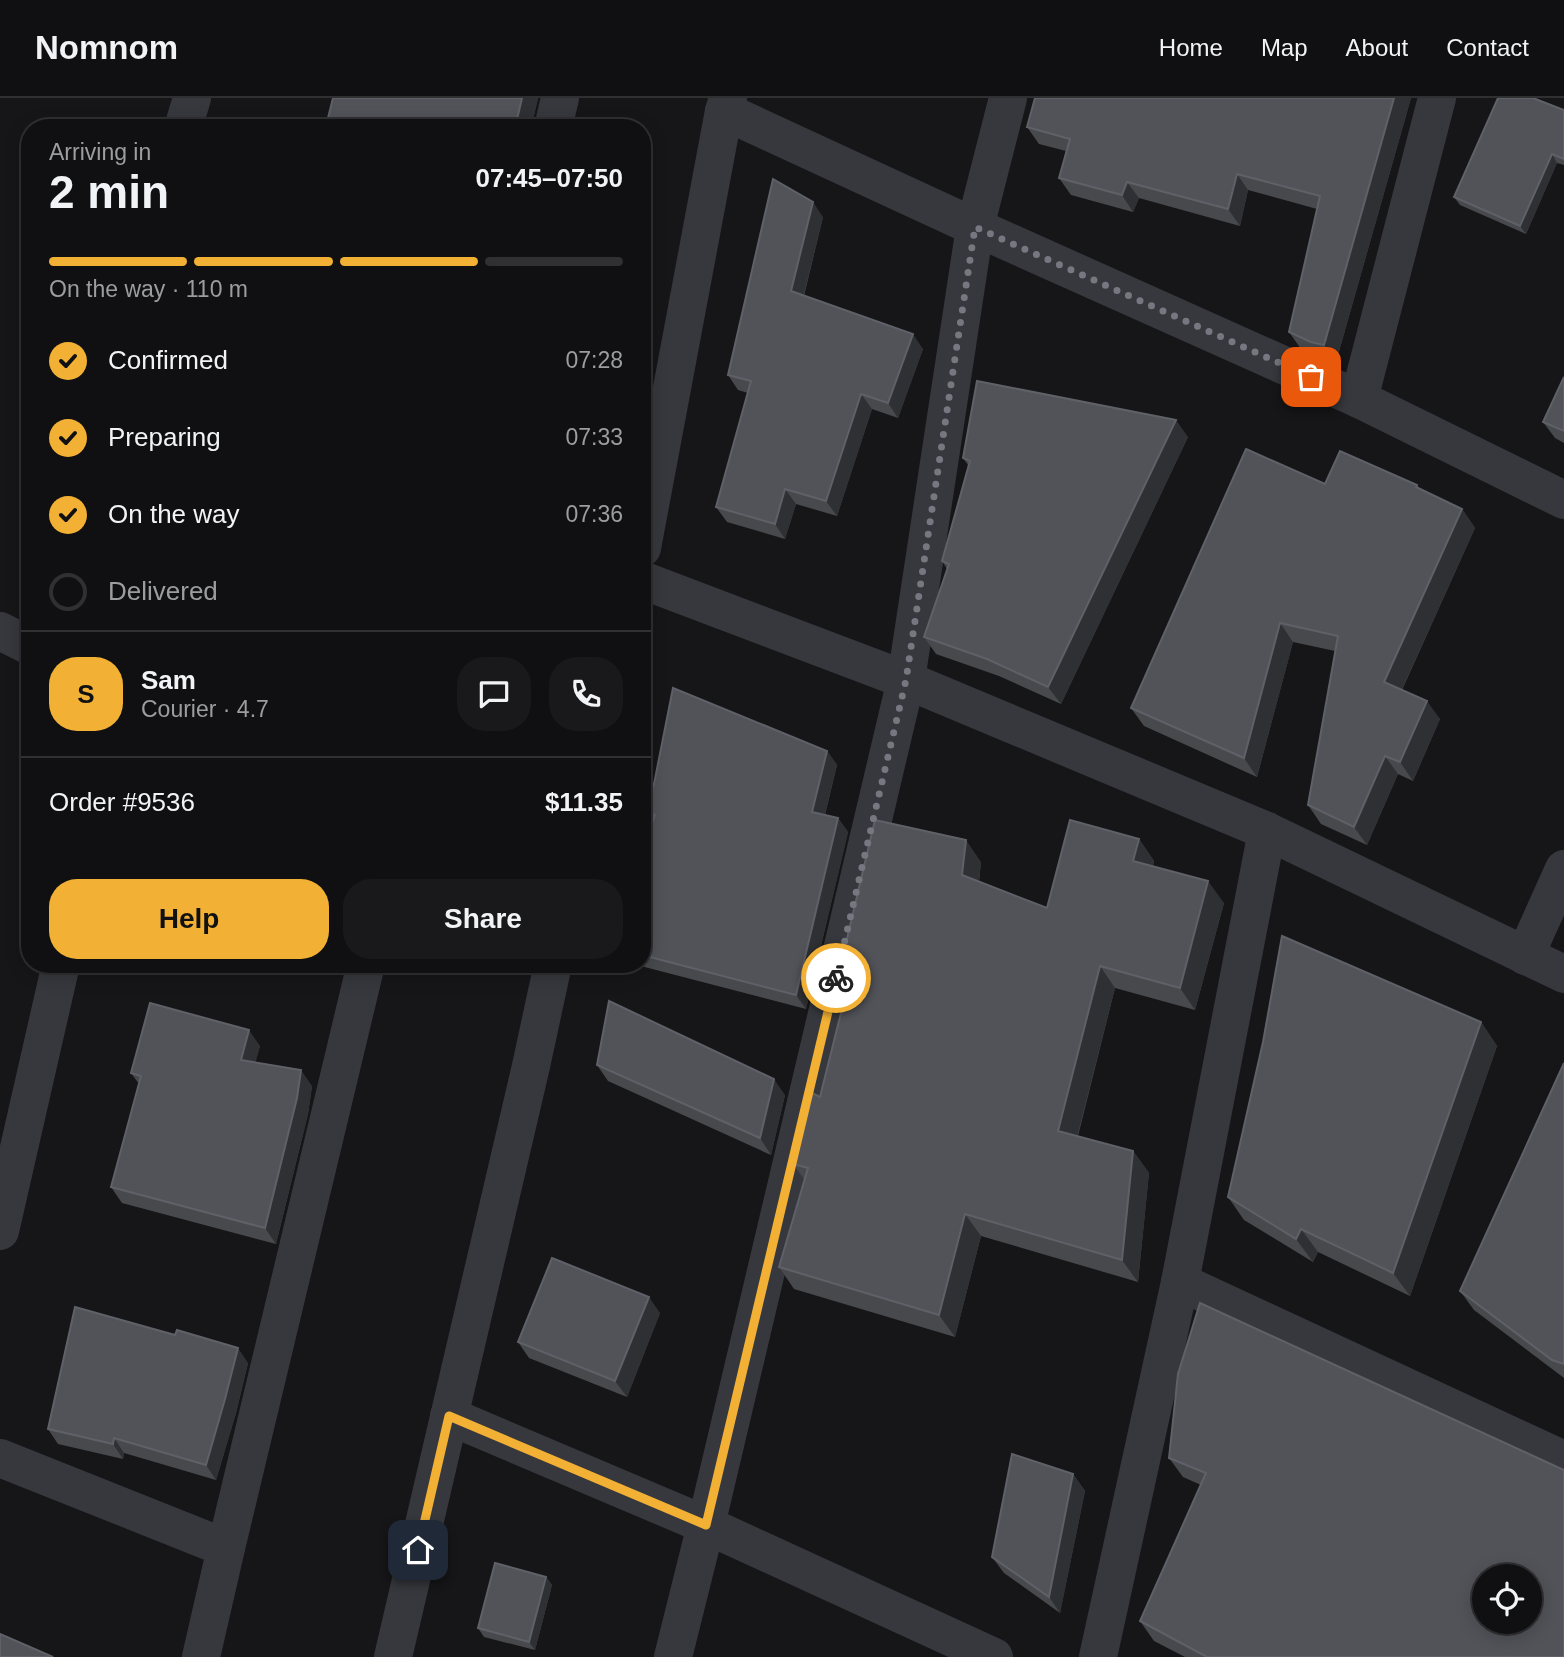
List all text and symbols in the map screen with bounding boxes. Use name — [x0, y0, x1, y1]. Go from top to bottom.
text: Nomnom — [35, 29, 178, 66]
text: Home — [1159, 34, 1223, 61]
text: Map — [1261, 34, 1308, 61]
text: About — [1346, 34, 1408, 61]
text: Contact — [1446, 34, 1529, 61]
text: Arriving in — [49, 139, 151, 165]
text: 07:45–07:50 — [476, 163, 623, 193]
text: 2 min — [49, 166, 169, 218]
text: On the way · 110 m — [49, 276, 248, 302]
icon: check — [49, 342, 87, 380]
text: Confirmed — [108, 345, 228, 375]
text: 07:28 — [565, 347, 623, 373]
pin — [1281, 347, 1341, 407]
icon: bag — [1292, 358, 1330, 396]
icon: check — [49, 419, 87, 457]
text: Preparing — [108, 422, 221, 452]
text: 07:33 — [565, 424, 623, 450]
icon: check — [49, 496, 87, 534]
text: On the way — [108, 499, 240, 529]
text: 07:36 — [565, 501, 623, 527]
text: Delivered — [108, 576, 218, 606]
button: chat — [457, 657, 531, 731]
button: phone — [549, 657, 623, 731]
text: Sam — [141, 665, 196, 695]
text: S — [77, 679, 95, 709]
text: Courier · 4.7 — [141, 696, 269, 722]
text: Order #9536 — [49, 787, 195, 817]
text: $11.35 — [545, 787, 623, 817]
button: Help — [49, 879, 329, 959]
button: Share — [343, 879, 623, 959]
courier — [801, 943, 871, 1013]
icon: bike — [817, 959, 855, 997]
pin — [388, 1520, 448, 1580]
icon: home — [399, 1531, 437, 1569]
map controls — [1472, 1564, 1542, 1634]
button: locate — [1472, 1564, 1542, 1634]

